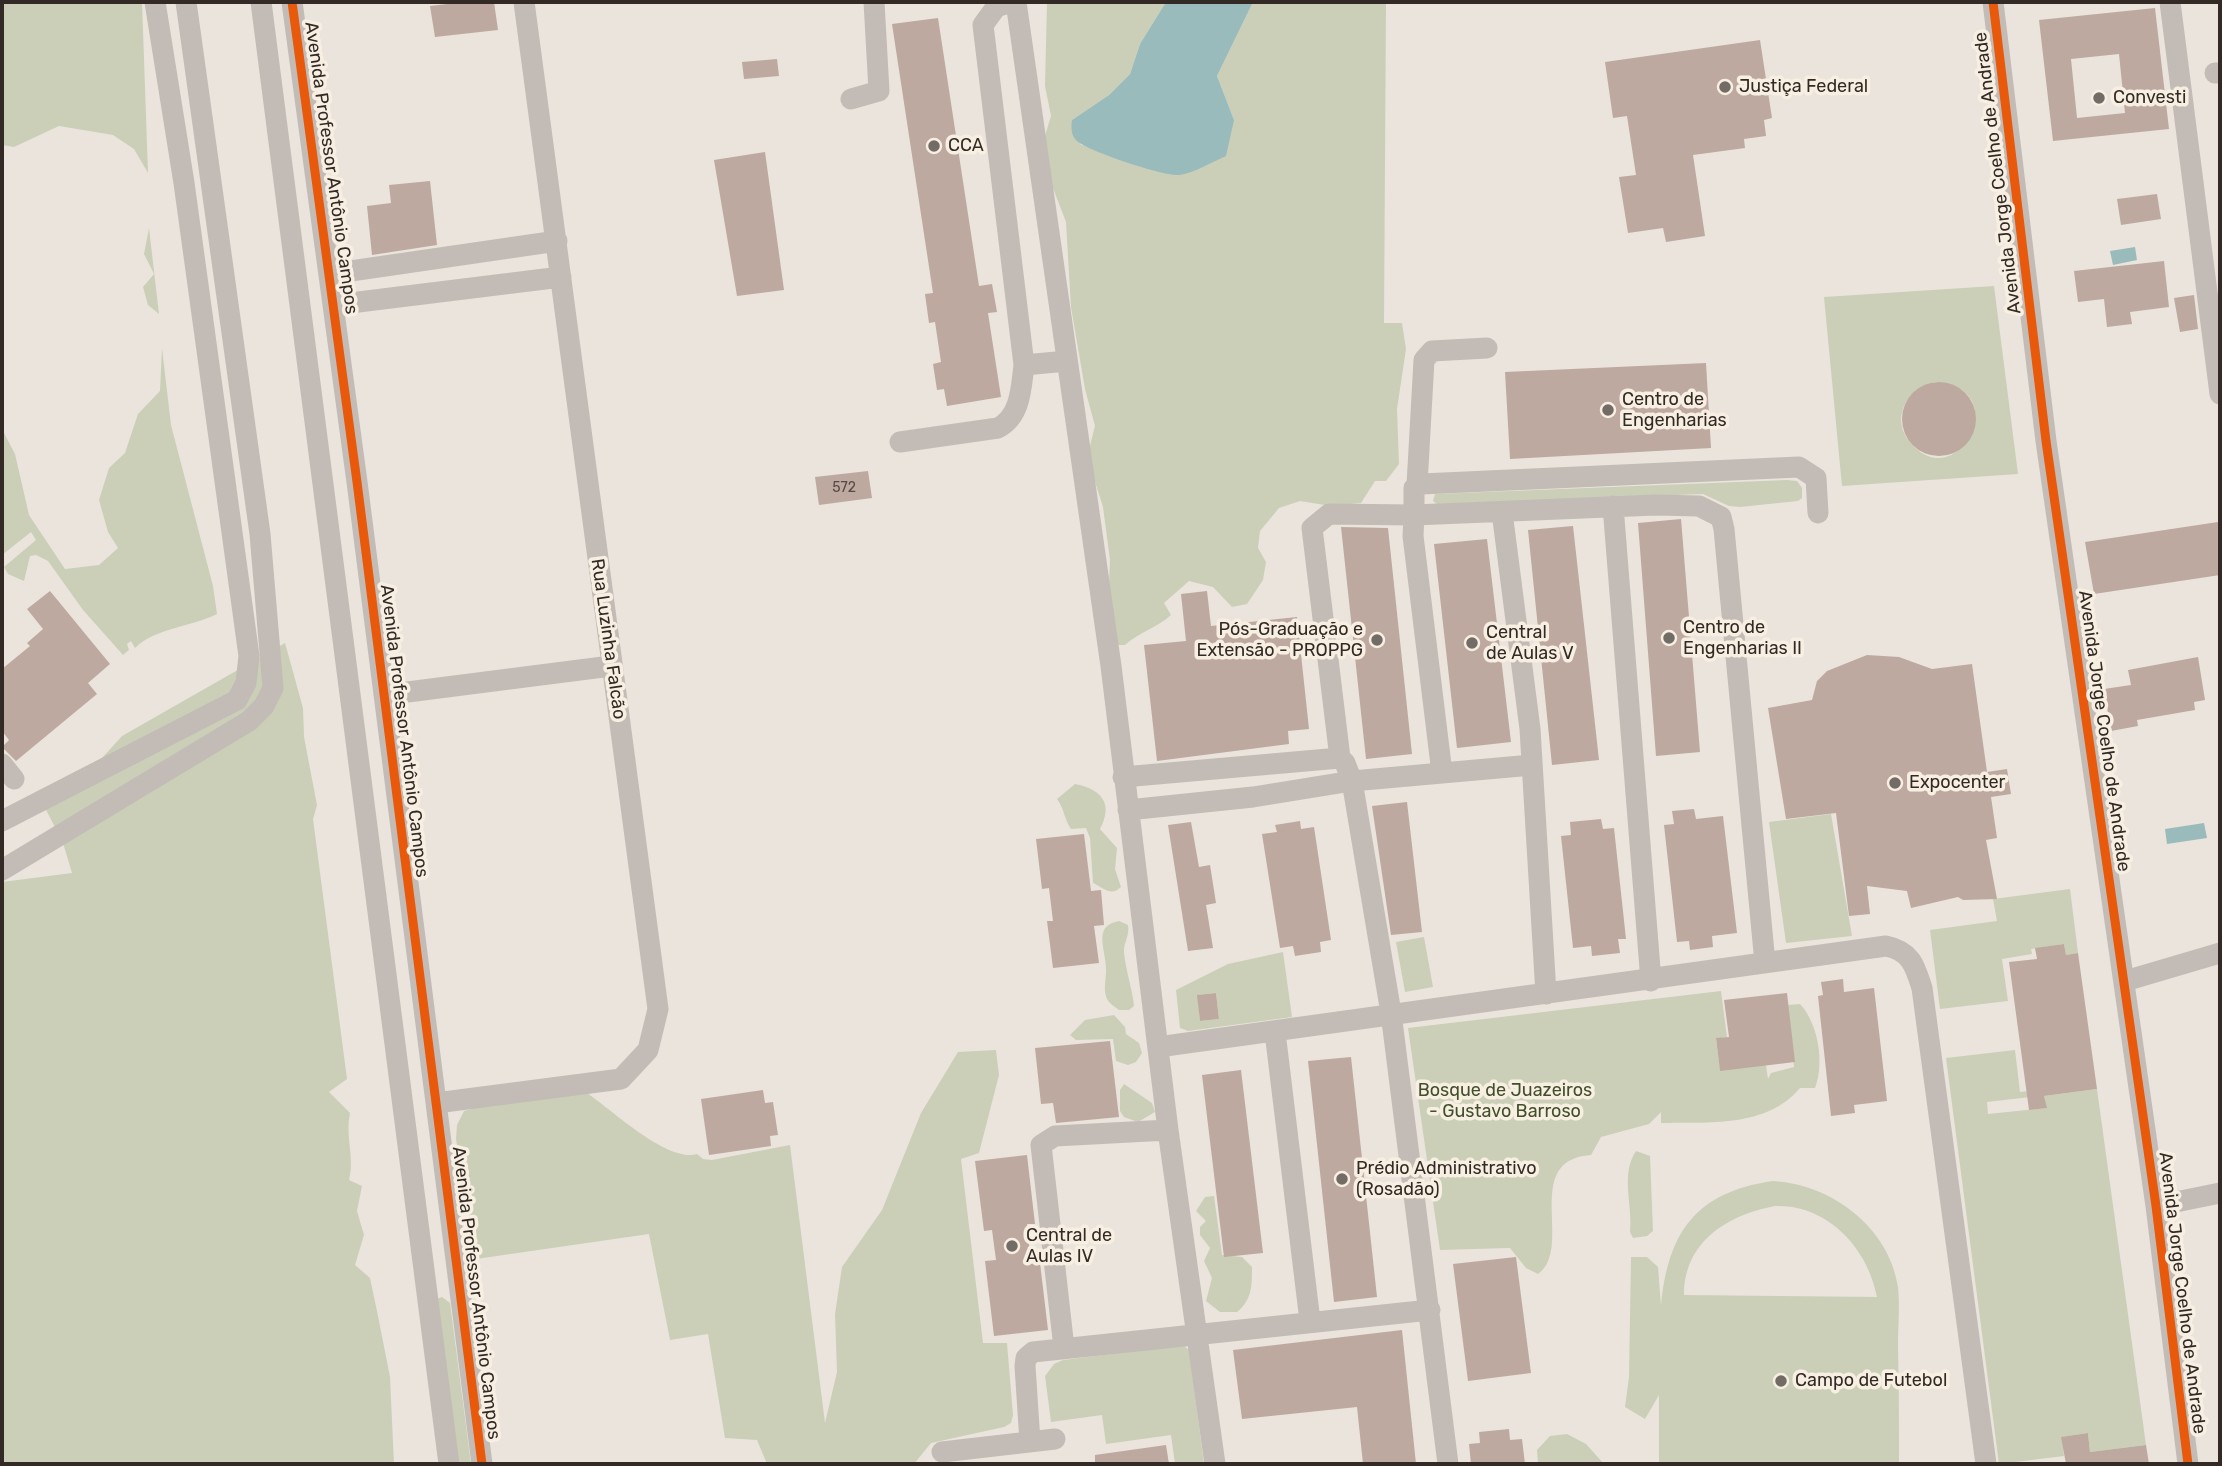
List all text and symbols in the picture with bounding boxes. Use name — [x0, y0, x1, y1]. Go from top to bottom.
street label: Avenida Professor Antônio Campos — [300, 20, 362, 316]
street label: Avenida Jorge Coelho de Andrade — [1970, 31, 2026, 315]
place label: Justiça Federal — [1739, 76, 1868, 98]
marker: Justiça Federal — [1717, 79, 1733, 95]
place label: Convesti — [2113, 87, 2186, 109]
marker: Convesti — [2091, 90, 2107, 106]
place label: CCA — [948, 135, 984, 157]
marker: CCA — [926, 138, 942, 154]
place label: Centro de Engenharias — [1622, 389, 1727, 432]
marker: Centro de Engenharias — [1600, 402, 1616, 418]
house number: 572 — [832, 480, 856, 496]
street label: Rua Luzinha Falcão — [586, 557, 630, 721]
street label: Avenida Professor Antônio Campos — [375, 583, 433, 879]
street label: Avenida Jorge Coelho de Andrade — [2074, 589, 2134, 873]
place label: Centro de Engenharias II — [1683, 617, 1802, 660]
place label: Pós-Graduação e Extensão - PROPPG — [1196, 619, 1363, 662]
place label: Central de Aulas V — [1486, 622, 1574, 664]
marker: Centro de Engenharias II — [1661, 630, 1677, 646]
marker: Pós-Graduação e Extensão - PROPPG — [1369, 632, 1385, 648]
marker: Central de Aulas V — [1464, 635, 1480, 651]
place label: Expocenter — [1909, 772, 2005, 794]
marker: Expocenter — [1887, 775, 1903, 791]
park label: Bosque de Juazeiros - Gustavo Barroso — [1418, 1080, 1592, 1122]
street label: Avenida Professor Antônio Campos — [447, 1145, 505, 1441]
street label: Avenida Jorge Coelho de Andrade — [2154, 1151, 2210, 1435]
place label: Prédio Administrativo (Rosadão) — [1356, 1158, 1537, 1200]
marker: Prédio Administrativo (Rosadão) — [1334, 1171, 1350, 1187]
place label: Central de Aulas IV — [1026, 1225, 1112, 1268]
marker: Central de Aulas IV — [1004, 1238, 1020, 1254]
place label: Campo de Futebol — [1795, 1370, 1947, 1392]
marker: Campo de Futebol — [1773, 1373, 1789, 1389]

